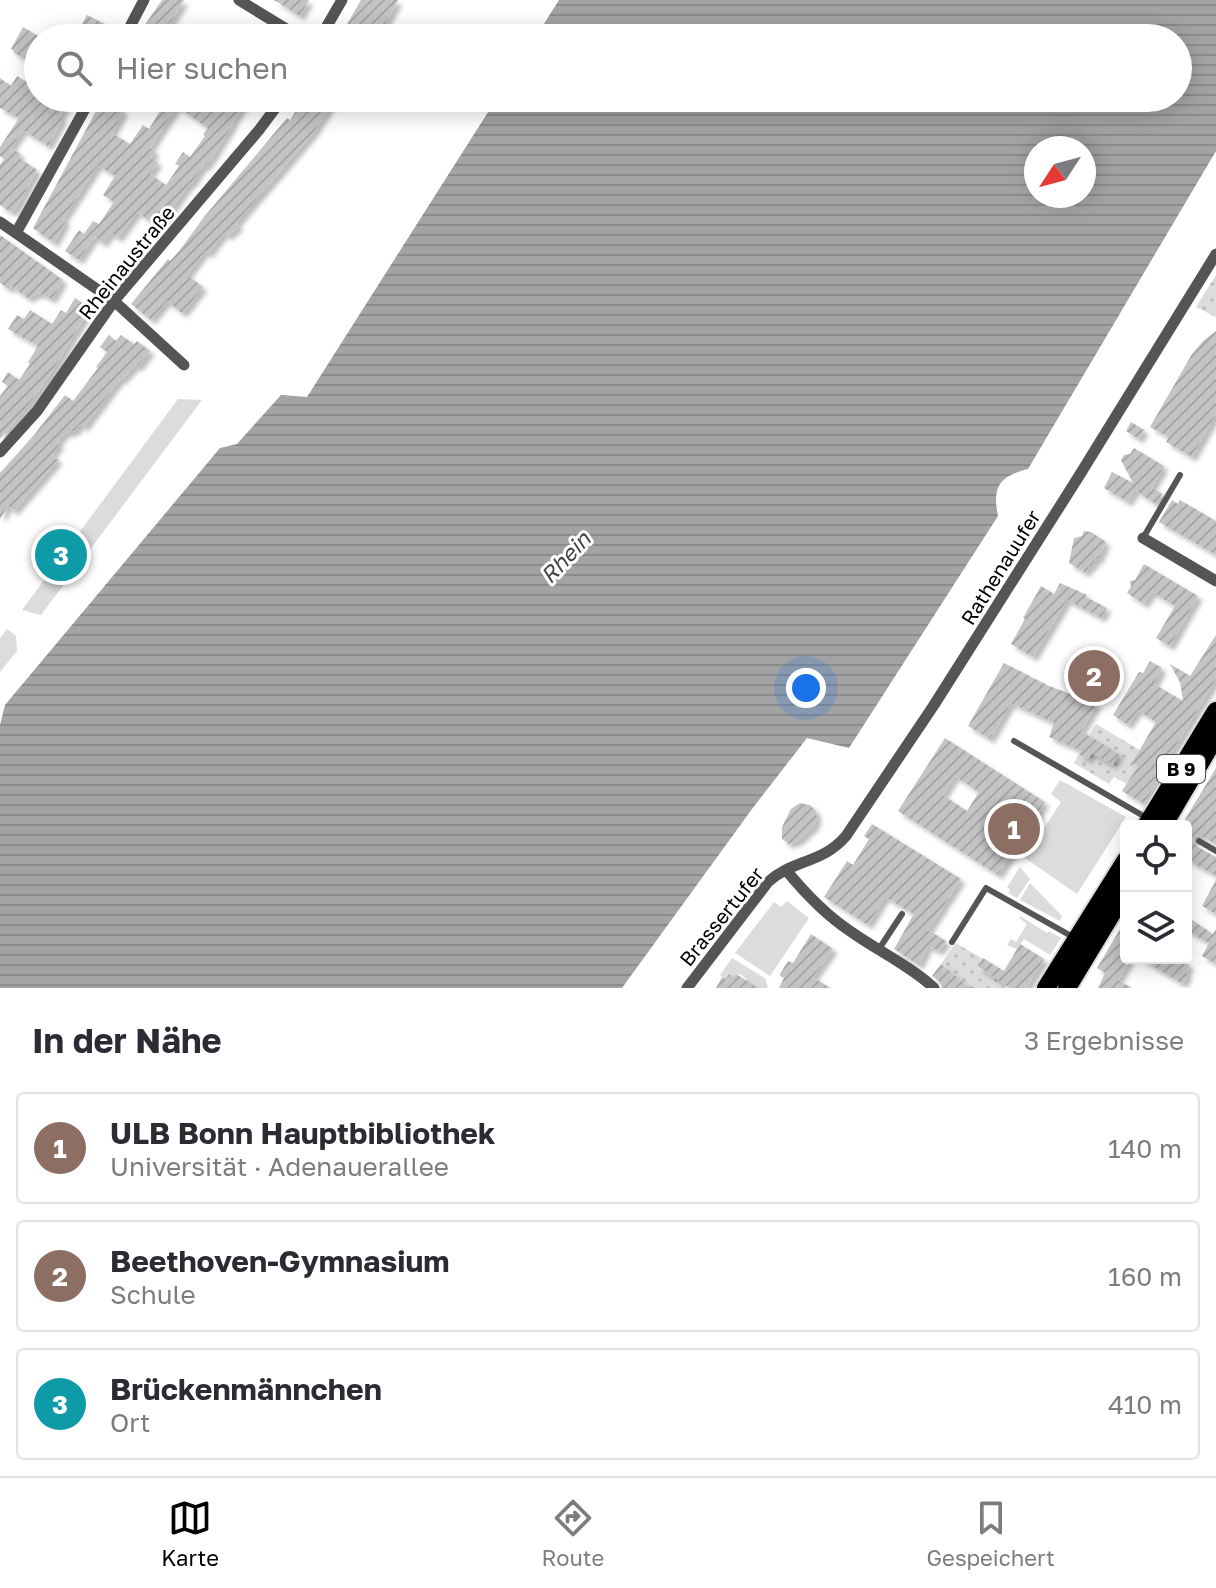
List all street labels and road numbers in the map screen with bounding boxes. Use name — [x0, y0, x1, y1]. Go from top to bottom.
street label: Rheinaustraße — [73, 200, 179, 324]
street label: Rathenauufer — [955, 505, 1045, 629]
road number: B 9 — [1157, 755, 1205, 783]
street label: Brassertufer — [674, 862, 768, 970]

